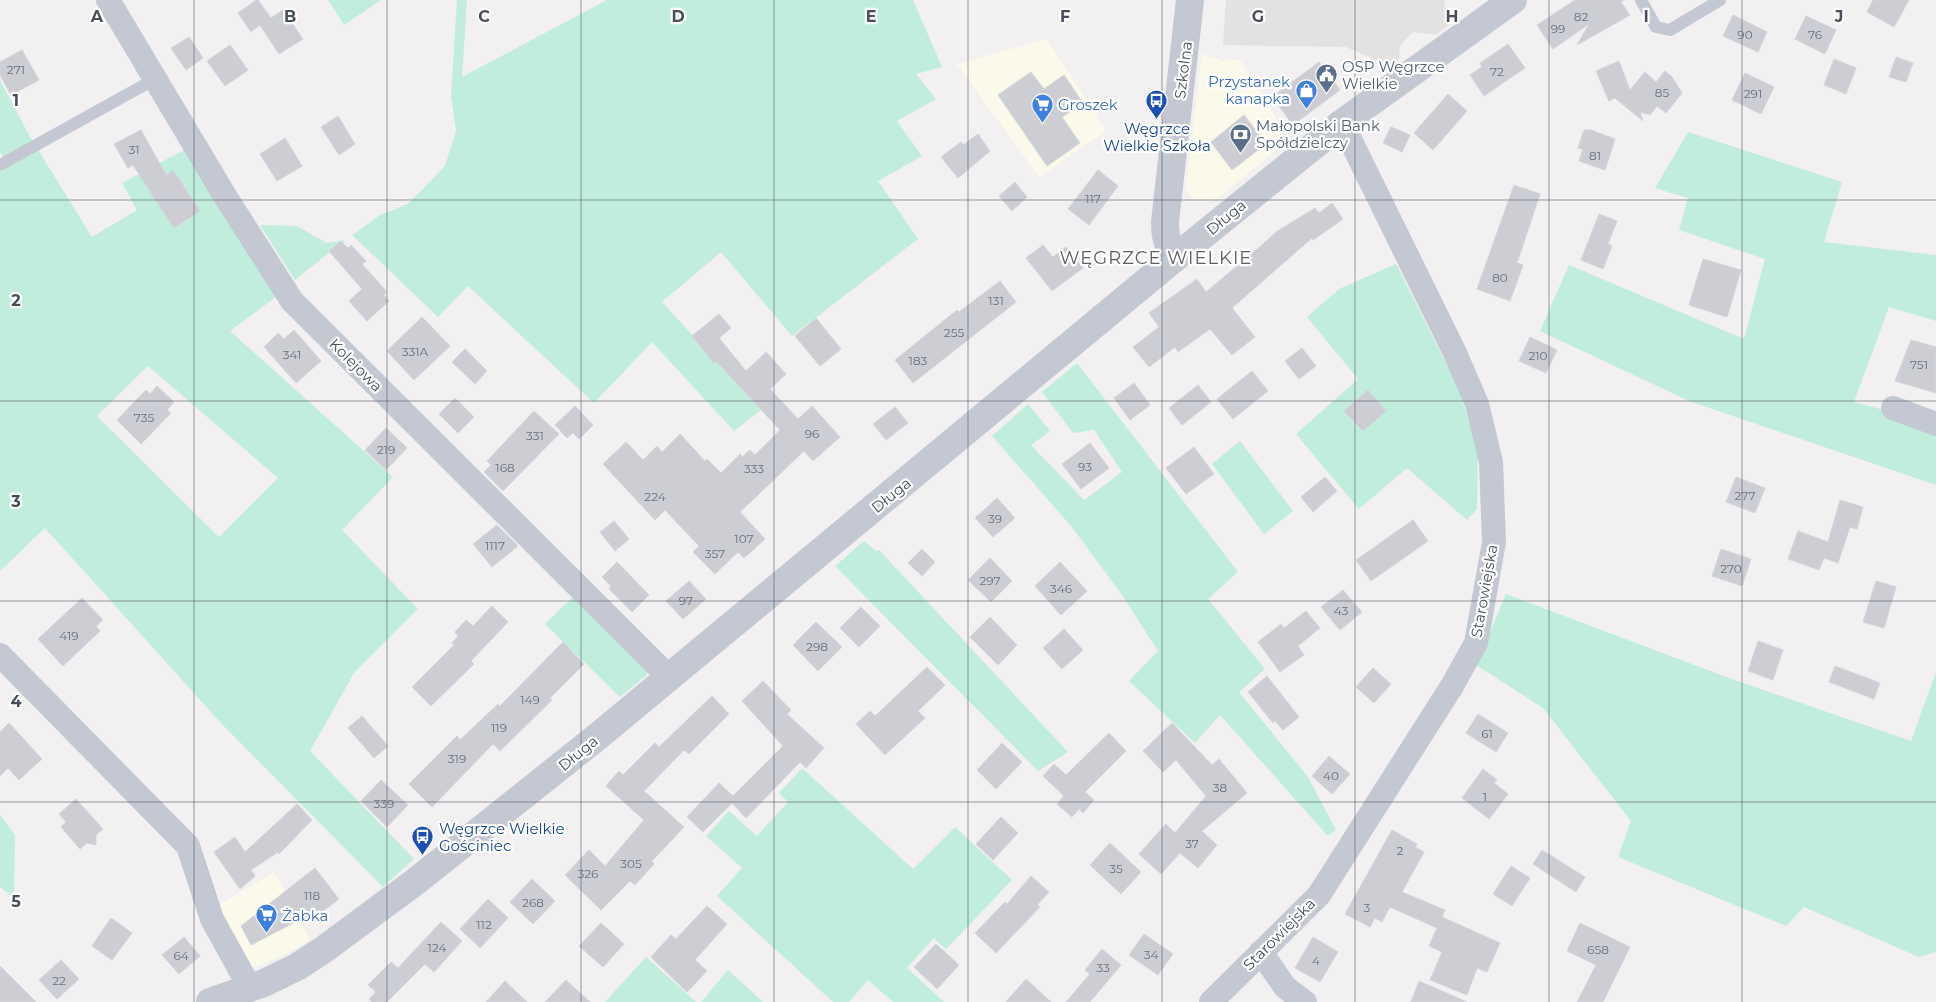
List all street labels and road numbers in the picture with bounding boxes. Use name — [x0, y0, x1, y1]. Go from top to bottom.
street label: Szkolna — [1170, 40, 1196, 100]
street label: Długa — [1202, 195, 1250, 239]
street label: Kolejowa — [325, 334, 387, 396]
street label: Długa — [867, 473, 915, 517]
street label: Starowiejska — [1466, 543, 1502, 639]
street label: Długa — [554, 731, 602, 775]
street label: Starowiejska — [1239, 894, 1319, 974]

